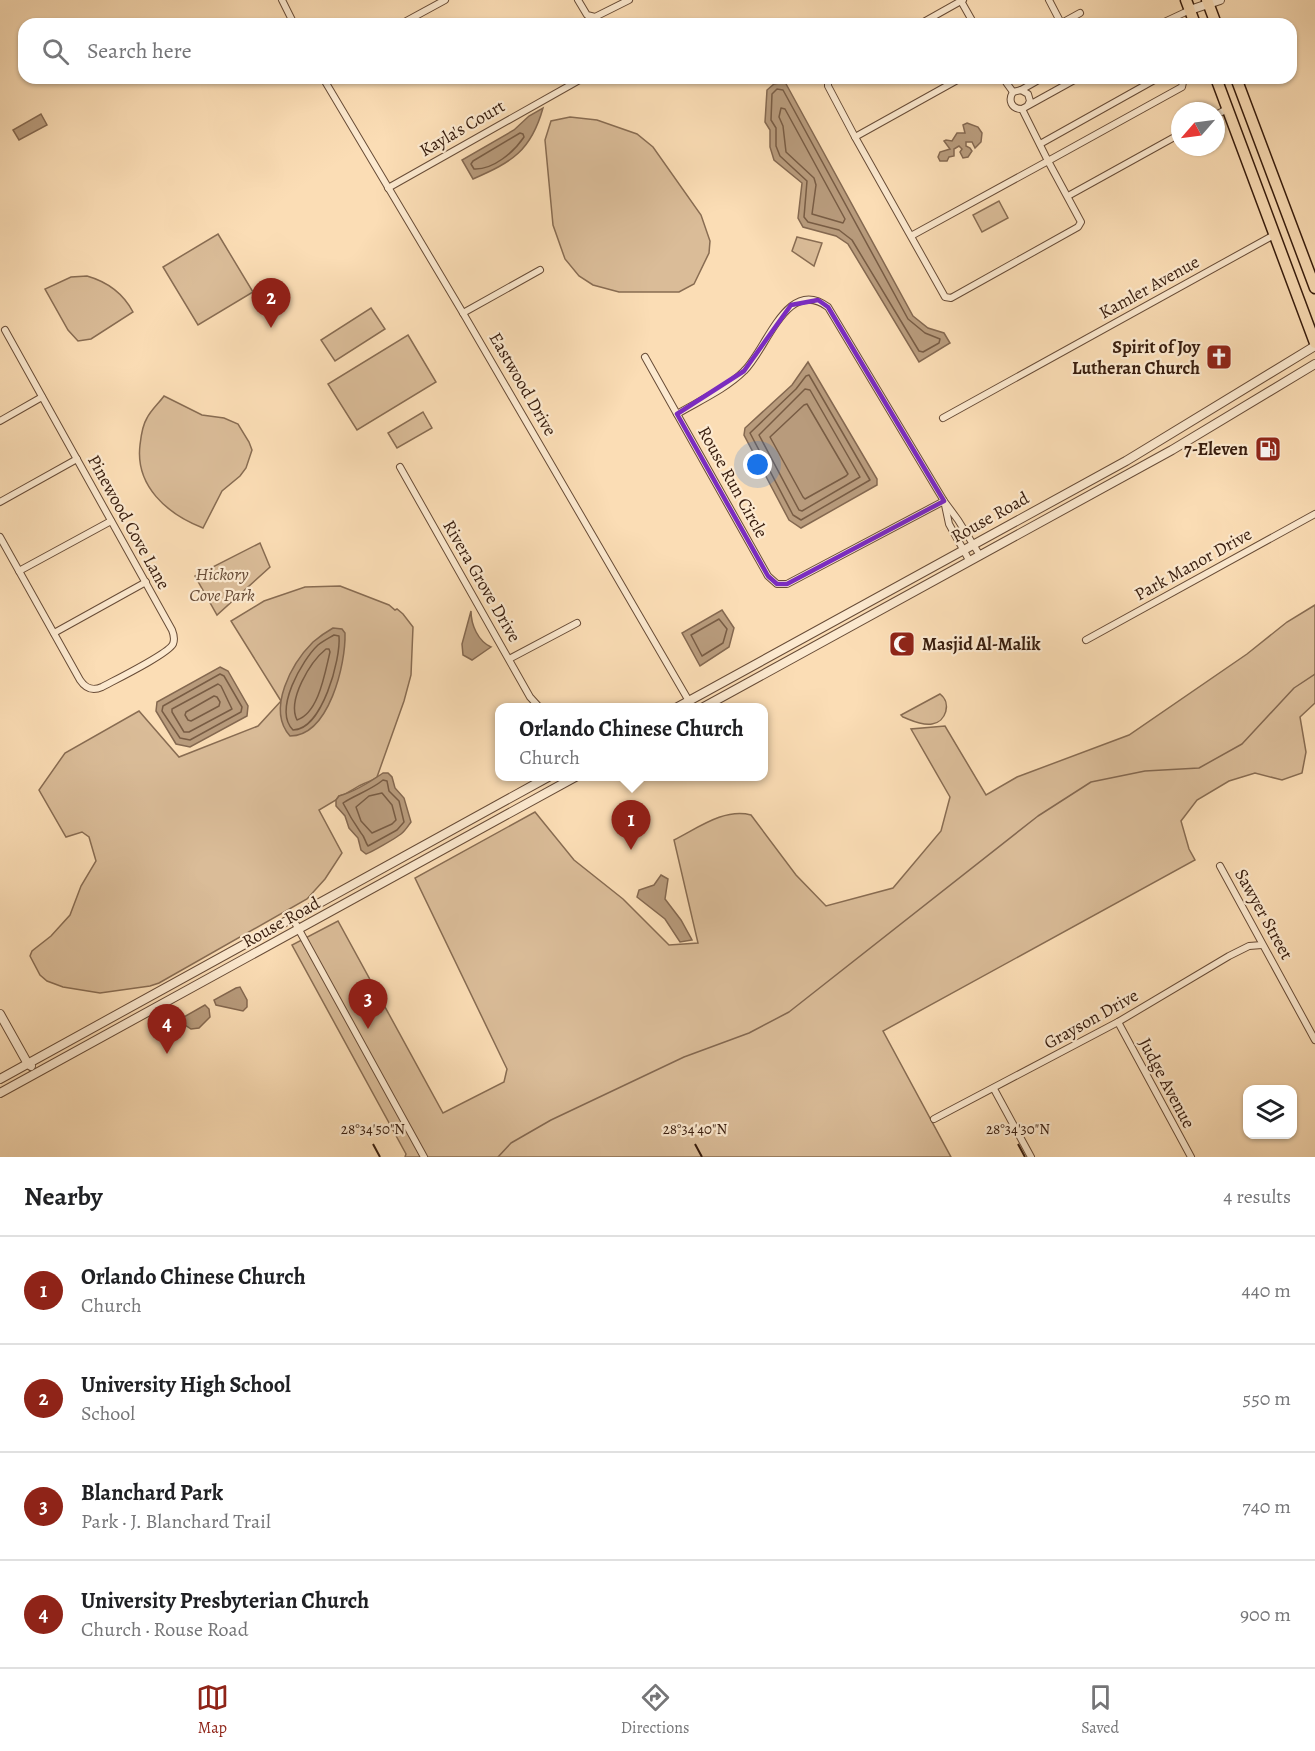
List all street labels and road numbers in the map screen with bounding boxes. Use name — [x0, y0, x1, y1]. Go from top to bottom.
street label: Kayla's Court — [415, 94, 509, 162]
street label: Kamler Avenue — [1095, 250, 1203, 324]
street label: Eastwood Drive — [484, 328, 562, 440]
street label: Rouse Run Circle — [692, 422, 774, 542]
street label: Pinewood Cove Lane — [82, 450, 176, 594]
street label: Rouse Road — [947, 486, 1033, 548]
street label: Rivera Grove Drive — [437, 516, 527, 646]
street label: Park Manor Drive — [1130, 522, 1256, 606]
street label: Sawyer Street — [1229, 864, 1299, 964]
street label: Rouse Road — [238, 891, 324, 953]
street label: Grayson Drive — [1039, 983, 1143, 1055]
street label: Judge Avenue — [1133, 1034, 1201, 1132]

